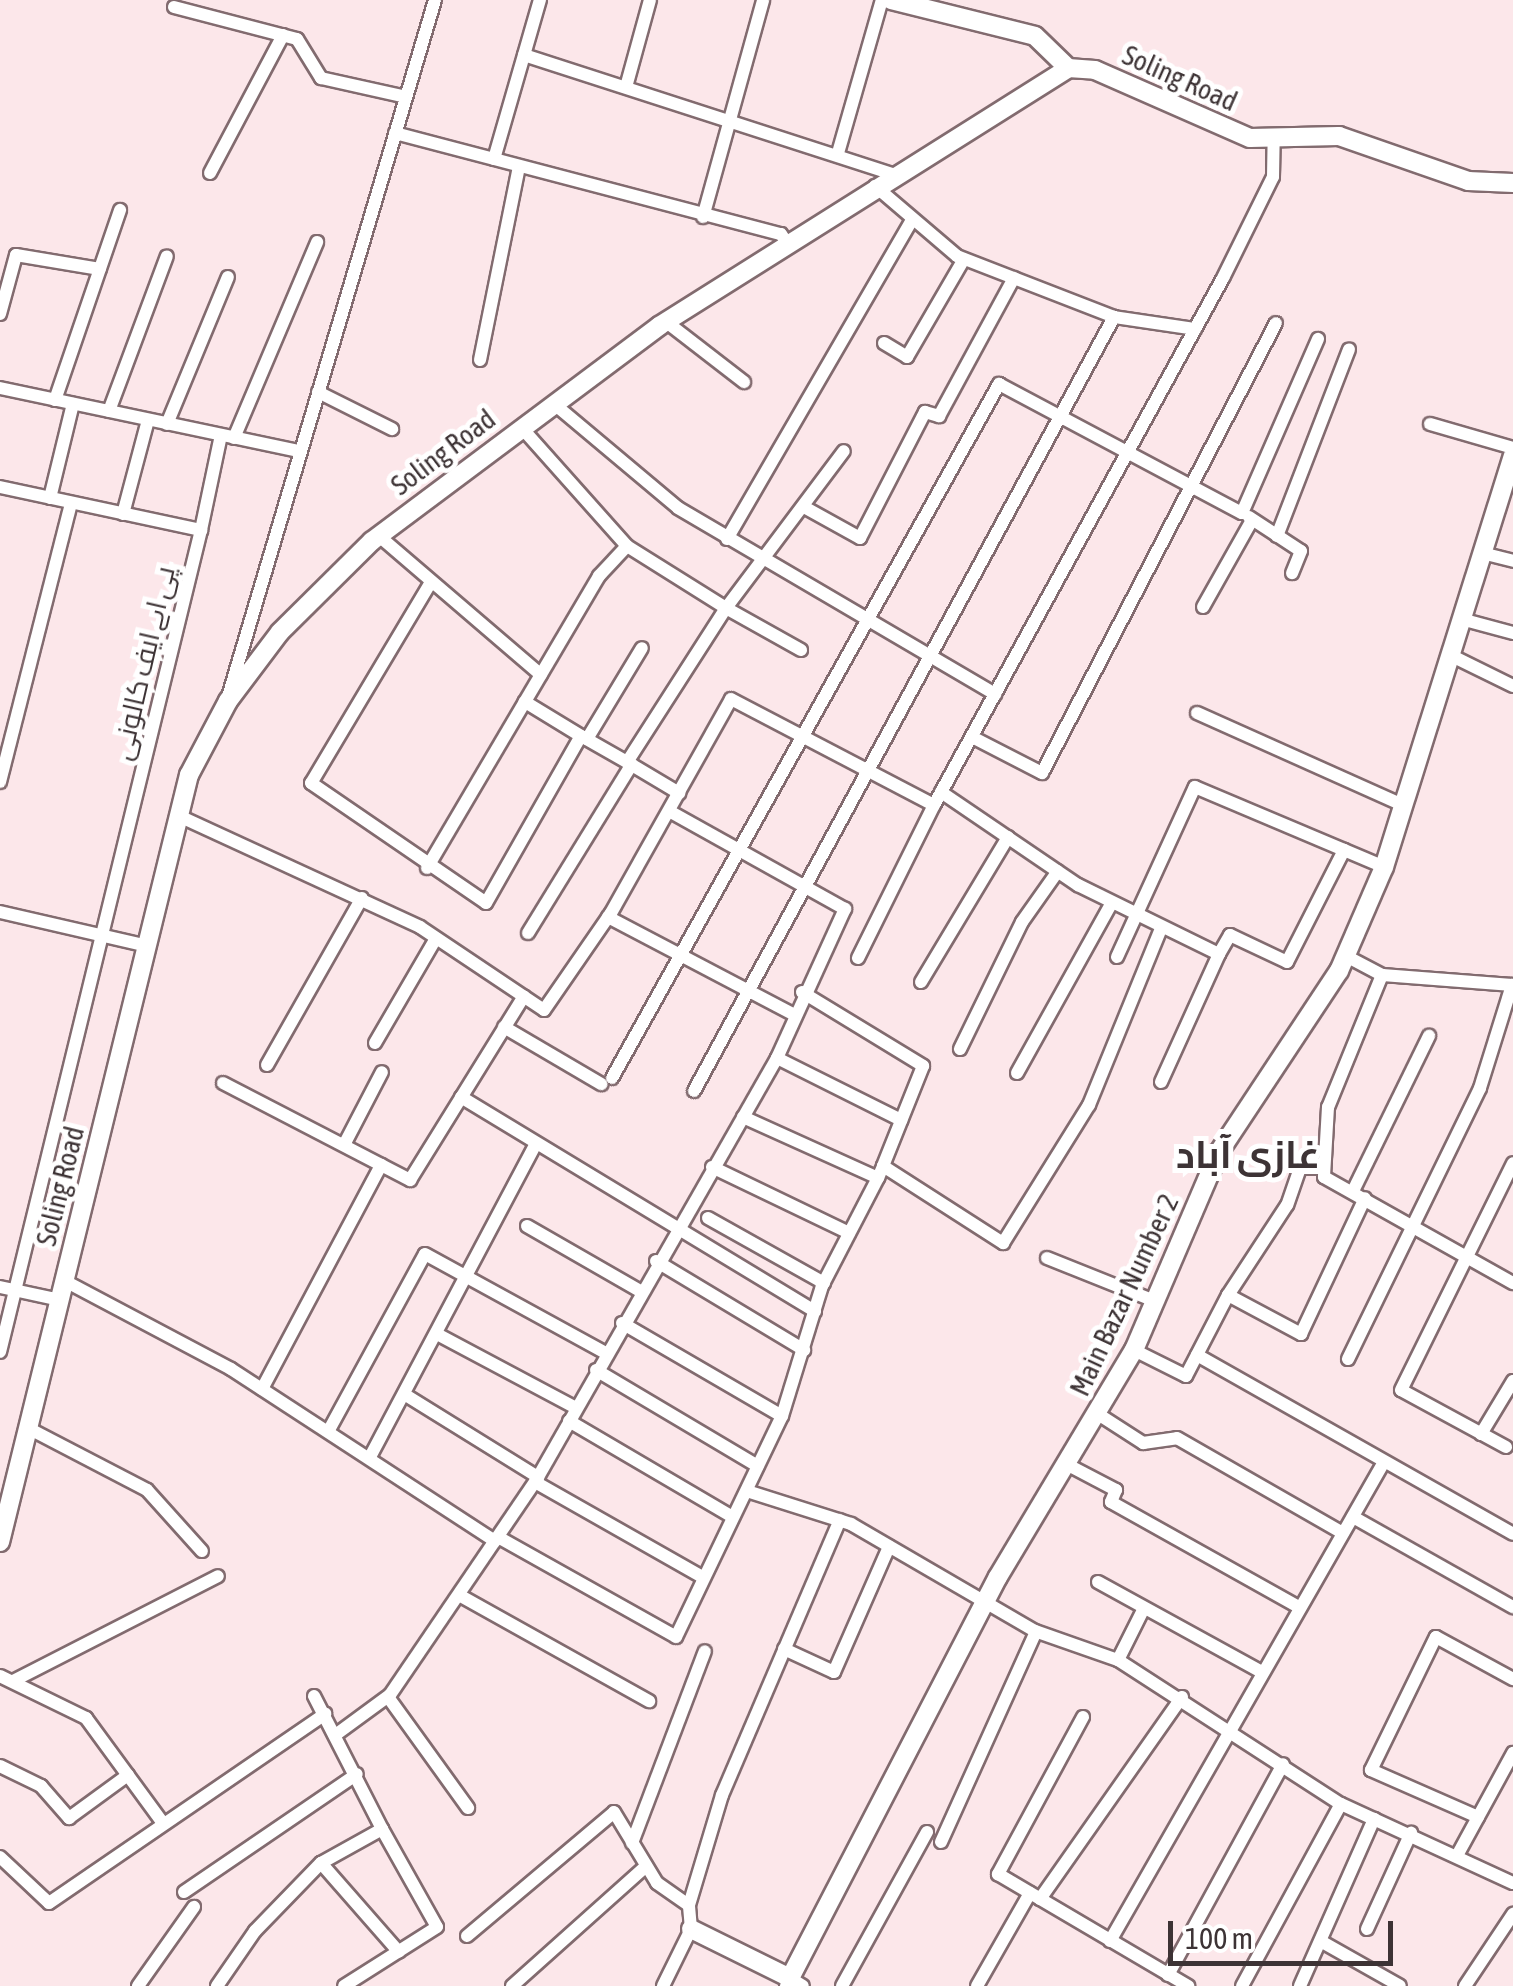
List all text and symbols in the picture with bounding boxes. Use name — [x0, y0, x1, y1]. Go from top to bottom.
street label: Soling Road — [1118, 38, 1242, 118]
street label: Soling Road — [384, 402, 502, 502]
street label: پی اے ایف کالونی — [104, 563, 182, 763]
street label: Soling Road — [29, 1123, 91, 1249]
district label: غازى آباد — [1176, 1132, 1320, 1178]
street label: Main Bazar Number 2 — [1063, 1189, 1185, 1401]
scale bar — [1173, 1901, 1398, 1963]
text: 100 m — [1185, 1921, 1253, 1955]

